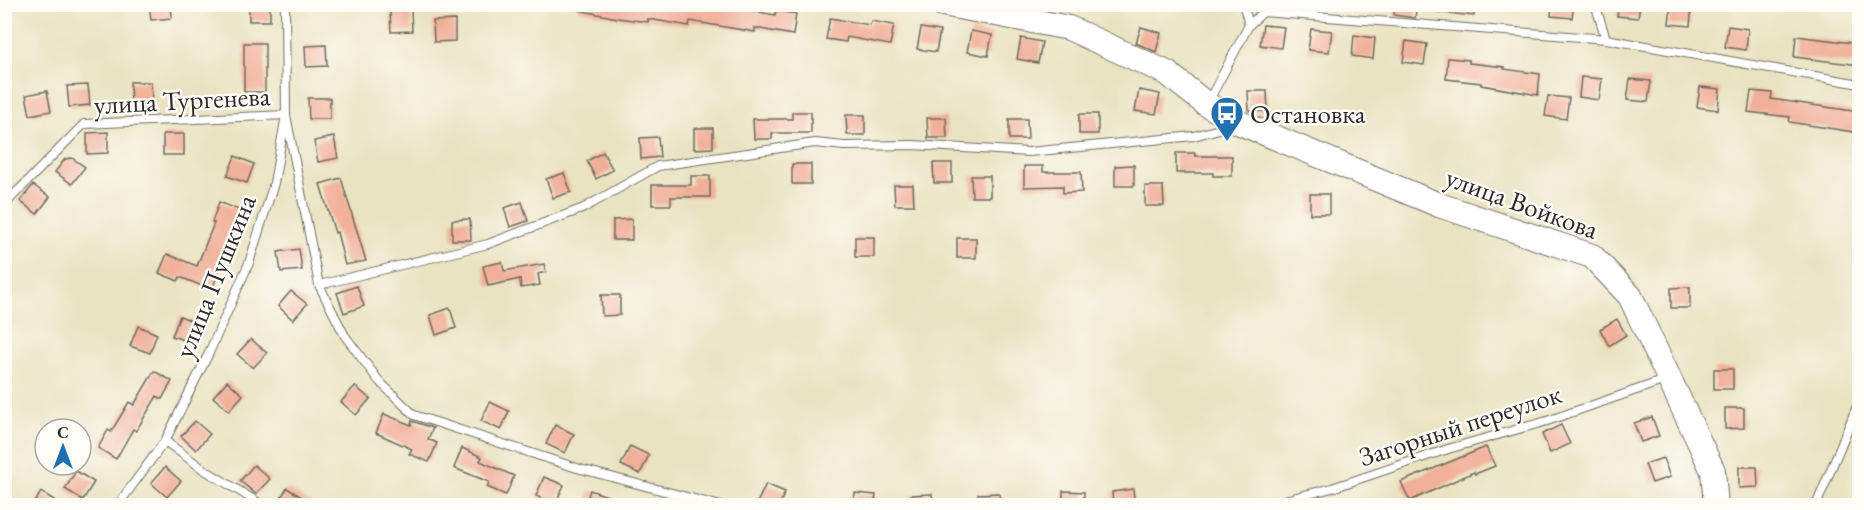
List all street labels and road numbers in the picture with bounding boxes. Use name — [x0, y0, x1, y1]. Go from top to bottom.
street label: улица Тургенева — [93, 78, 271, 122]
street label: улица Войкова — [1441, 159, 1603, 247]
street label: улица Пушкина — [166, 189, 264, 363]
street label: Загорный переулок — [1354, 376, 1566, 474]

